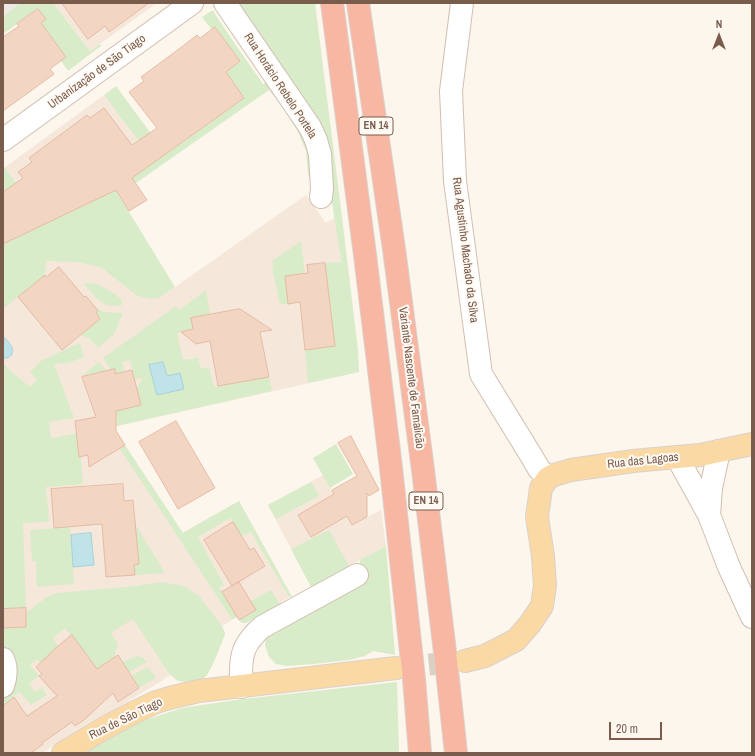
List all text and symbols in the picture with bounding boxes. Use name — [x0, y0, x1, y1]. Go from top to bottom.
north arrow — [699, 16, 739, 56]
text: N — [716, 17, 722, 31]
street label: Rua Horácio Rebelo Portela — [240, 30, 320, 142]
street label: Urbanização de São Tiago — [45, 32, 149, 112]
road number: EN 14 — [359, 117, 393, 135]
street label: Rua Agustinho Machado da Silva — [449, 176, 481, 324]
street label: Variante Nascente de Famalicão — [395, 306, 427, 450]
street label: Rua das Lagoas — [607, 450, 679, 472]
road number: EN 14 — [409, 492, 443, 510]
street label: Rua de São Tiago — [87, 695, 165, 743]
scale bar — [611, 714, 664, 740]
text: 20 m — [616, 721, 638, 737]

